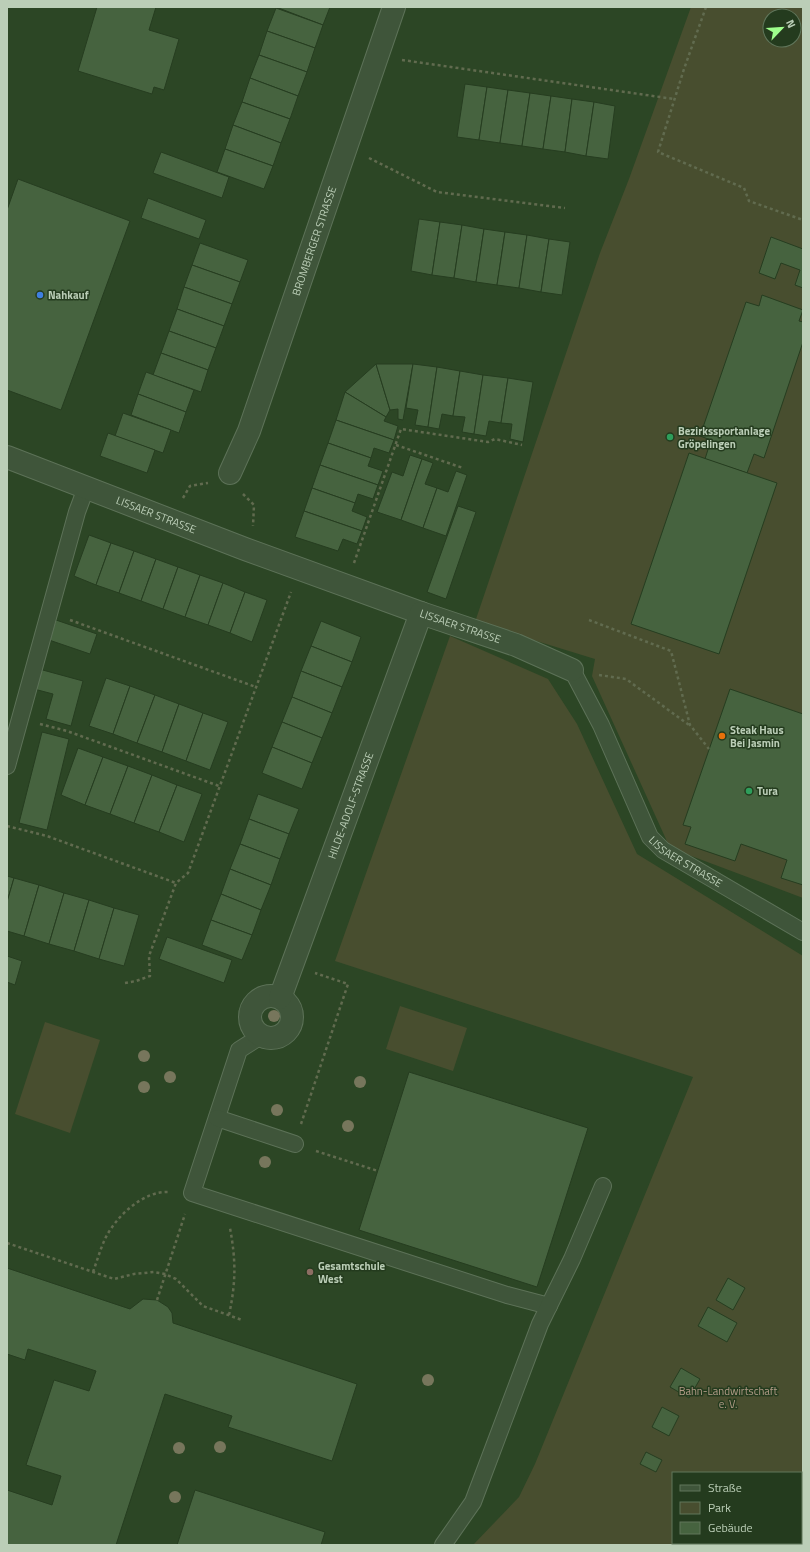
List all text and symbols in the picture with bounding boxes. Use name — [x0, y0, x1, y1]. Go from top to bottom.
north arrow — [762, 8, 802, 48]
text: N — [782, 17, 800, 31]
street label: BROMBERGER STRASSE — [288, 184, 340, 298]
place label: Nahkauf — [48, 287, 89, 303]
marker: Nahkauf — [35, 290, 45, 300]
place label: Bezirkssportanlage Gröpelingen — [678, 423, 770, 452]
marker: Bezirkssportanlage Gröpelingen — [665, 432, 675, 442]
street label: LISSAER STRASSE — [114, 492, 199, 537]
street label: LISSAER STRASSE — [418, 605, 503, 647]
place label: Steak Haus Bei Jasmin — [730, 722, 784, 751]
marker: Steak Haus Bei Jasmin — [717, 731, 727, 741]
street label: HILDE-ADOLF-STRASSE — [324, 750, 377, 861]
place label: Tura — [757, 783, 778, 799]
marker: Tura — [744, 786, 754, 796]
street label: LISSAER STRASSE — [645, 832, 725, 891]
place label: Gesamtschule West — [318, 1258, 386, 1287]
marker: Gesamtschule West — [305, 1267, 315, 1277]
park label: Bahn-Landwirtschaft e. V. — [679, 1383, 777, 1412]
legend — [672, 1472, 802, 1544]
text: Straße — [708, 1478, 742, 1497]
text: Park — [708, 1498, 731, 1517]
text: Gebäude — [708, 1518, 753, 1537]

